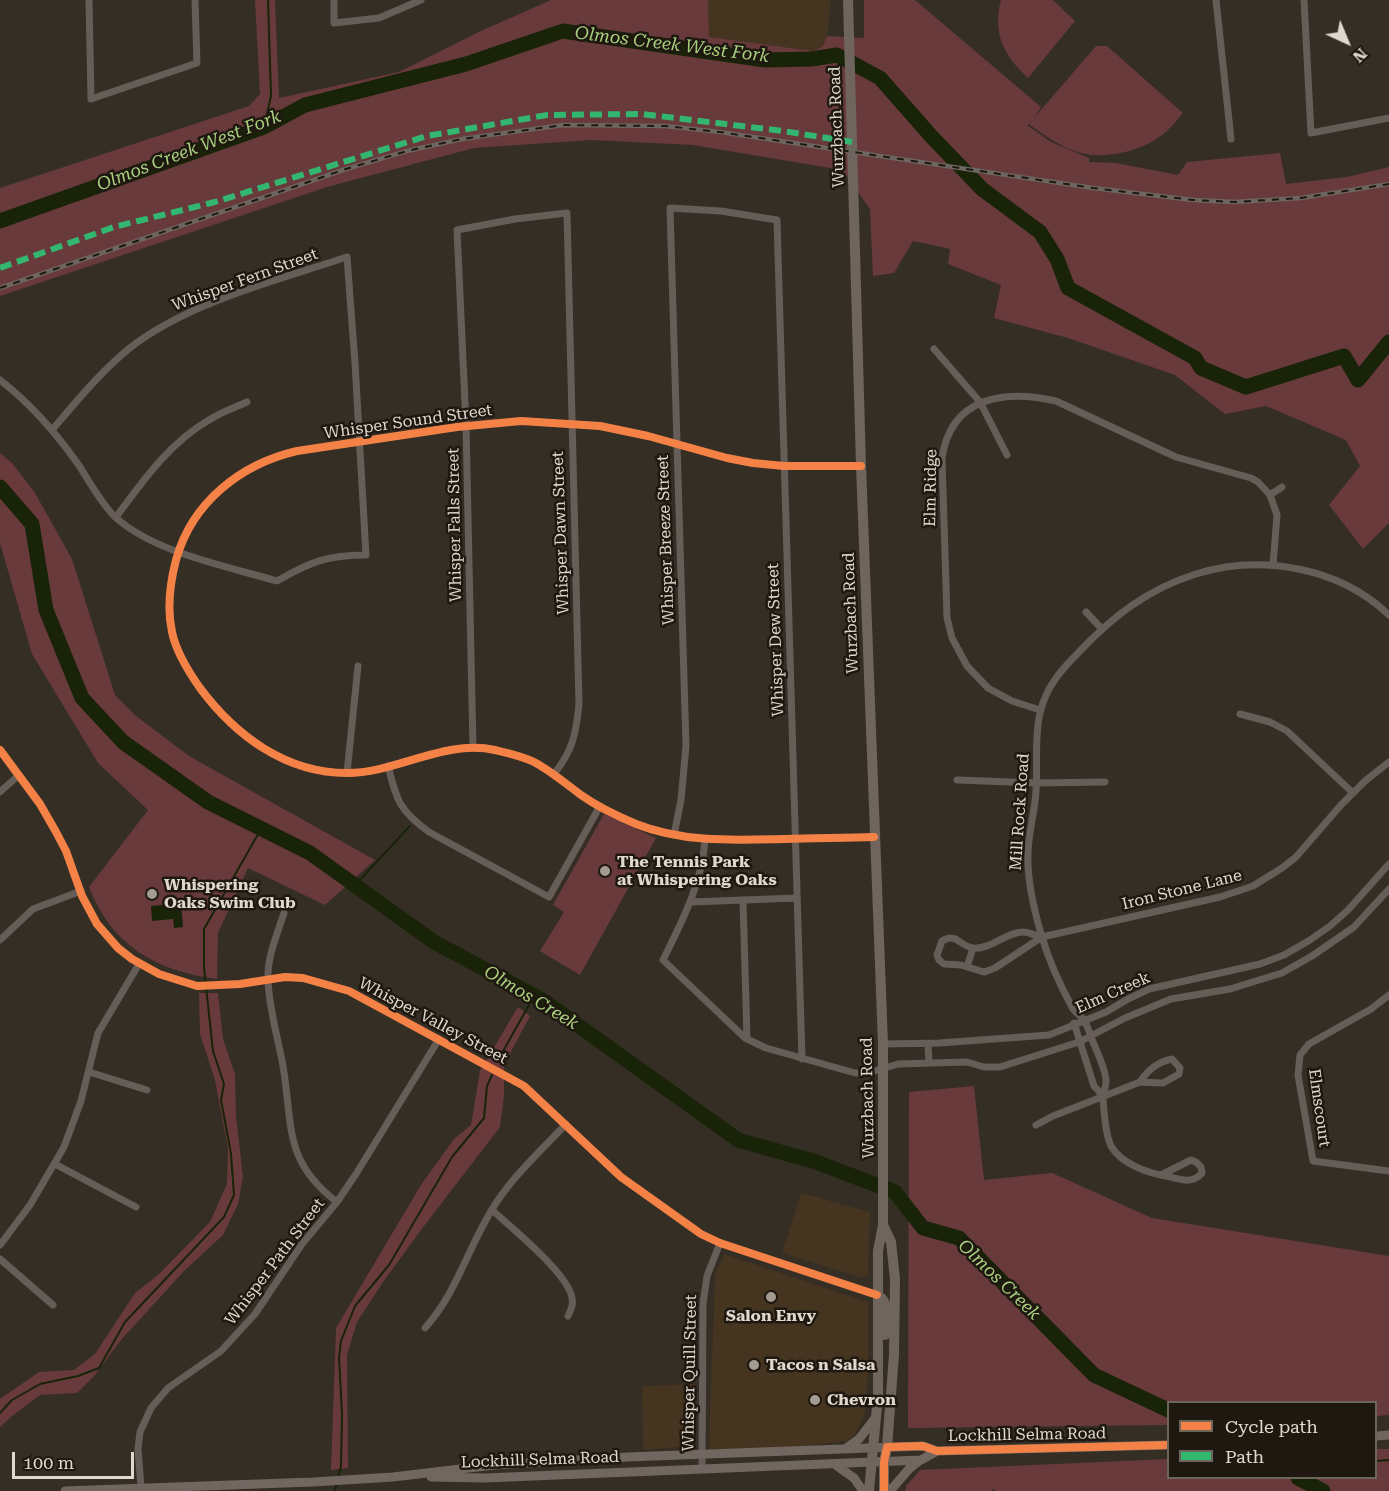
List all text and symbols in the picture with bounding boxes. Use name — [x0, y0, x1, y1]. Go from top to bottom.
north arrow — [1317, 12, 1377, 72]
water label: Olmos Creek West Fork — [574, 22, 770, 68]
text: N — [1349, 44, 1371, 66]
street label: Wurzbach Road — [825, 66, 849, 188]
water label: Olmos Creek West Fork — [94, 106, 284, 196]
street label: Whisper Fern Street — [169, 245, 321, 315]
street label: Whisper Sound Street — [323, 401, 493, 443]
street label: Whisper Falls Street — [444, 448, 466, 602]
street label: Elm Ridge — [921, 449, 941, 527]
street label: Whisper Dawn Street — [549, 451, 573, 615]
street label: Whisper Breeze Street — [653, 455, 679, 625]
street label: Wurzbach Road — [839, 552, 863, 674]
street label: Whisper Dew Street — [764, 563, 788, 717]
street label: Mill Rock Road — [1006, 753, 1034, 871]
place label: The Tennis Park at Whispering Oaks — [617, 852, 777, 890]
marker: The Tennis Park at Whispering Oaks — [598, 864, 612, 878]
street label: Iron Stone Lane — [1120, 866, 1244, 914]
place label: Whispering Oaks Swim Club — [164, 875, 296, 913]
marker: Whispering Oaks Swim Club — [145, 887, 159, 901]
water label: Olmos Creek — [480, 961, 582, 1035]
street label: Elm Creek — [1073, 968, 1153, 1018]
street label: Whisper Valley Street — [355, 974, 511, 1068]
street label: Wurzbach Road — [857, 1037, 879, 1159]
street label: Elmscourt — [1304, 1068, 1334, 1148]
street label: Whisper Path Street — [221, 1195, 329, 1329]
water label: Olmos Creek — [953, 1235, 1045, 1325]
marker: Salon Envy — [764, 1290, 778, 1304]
street label: Whisper Quill Street — [679, 1294, 701, 1452]
place label: Salon Envy — [726, 1306, 816, 1326]
place label: Tacos n Salsa — [766, 1355, 875, 1375]
marker: Tacos n Salsa — [747, 1358, 761, 1372]
place label: Chevron — [827, 1390, 896, 1410]
marker: Chevron — [808, 1393, 822, 1407]
legend — [1167, 1401, 1377, 1479]
text: Cycle path — [1225, 1416, 1318, 1437]
street label: Lockhill Selma Road — [948, 1424, 1106, 1446]
scale bar — [15, 1440, 136, 1478]
text: Path — [1225, 1446, 1264, 1467]
street label: Lockhill Selma Road — [461, 1448, 619, 1472]
text: 100 m — [23, 1452, 74, 1473]

